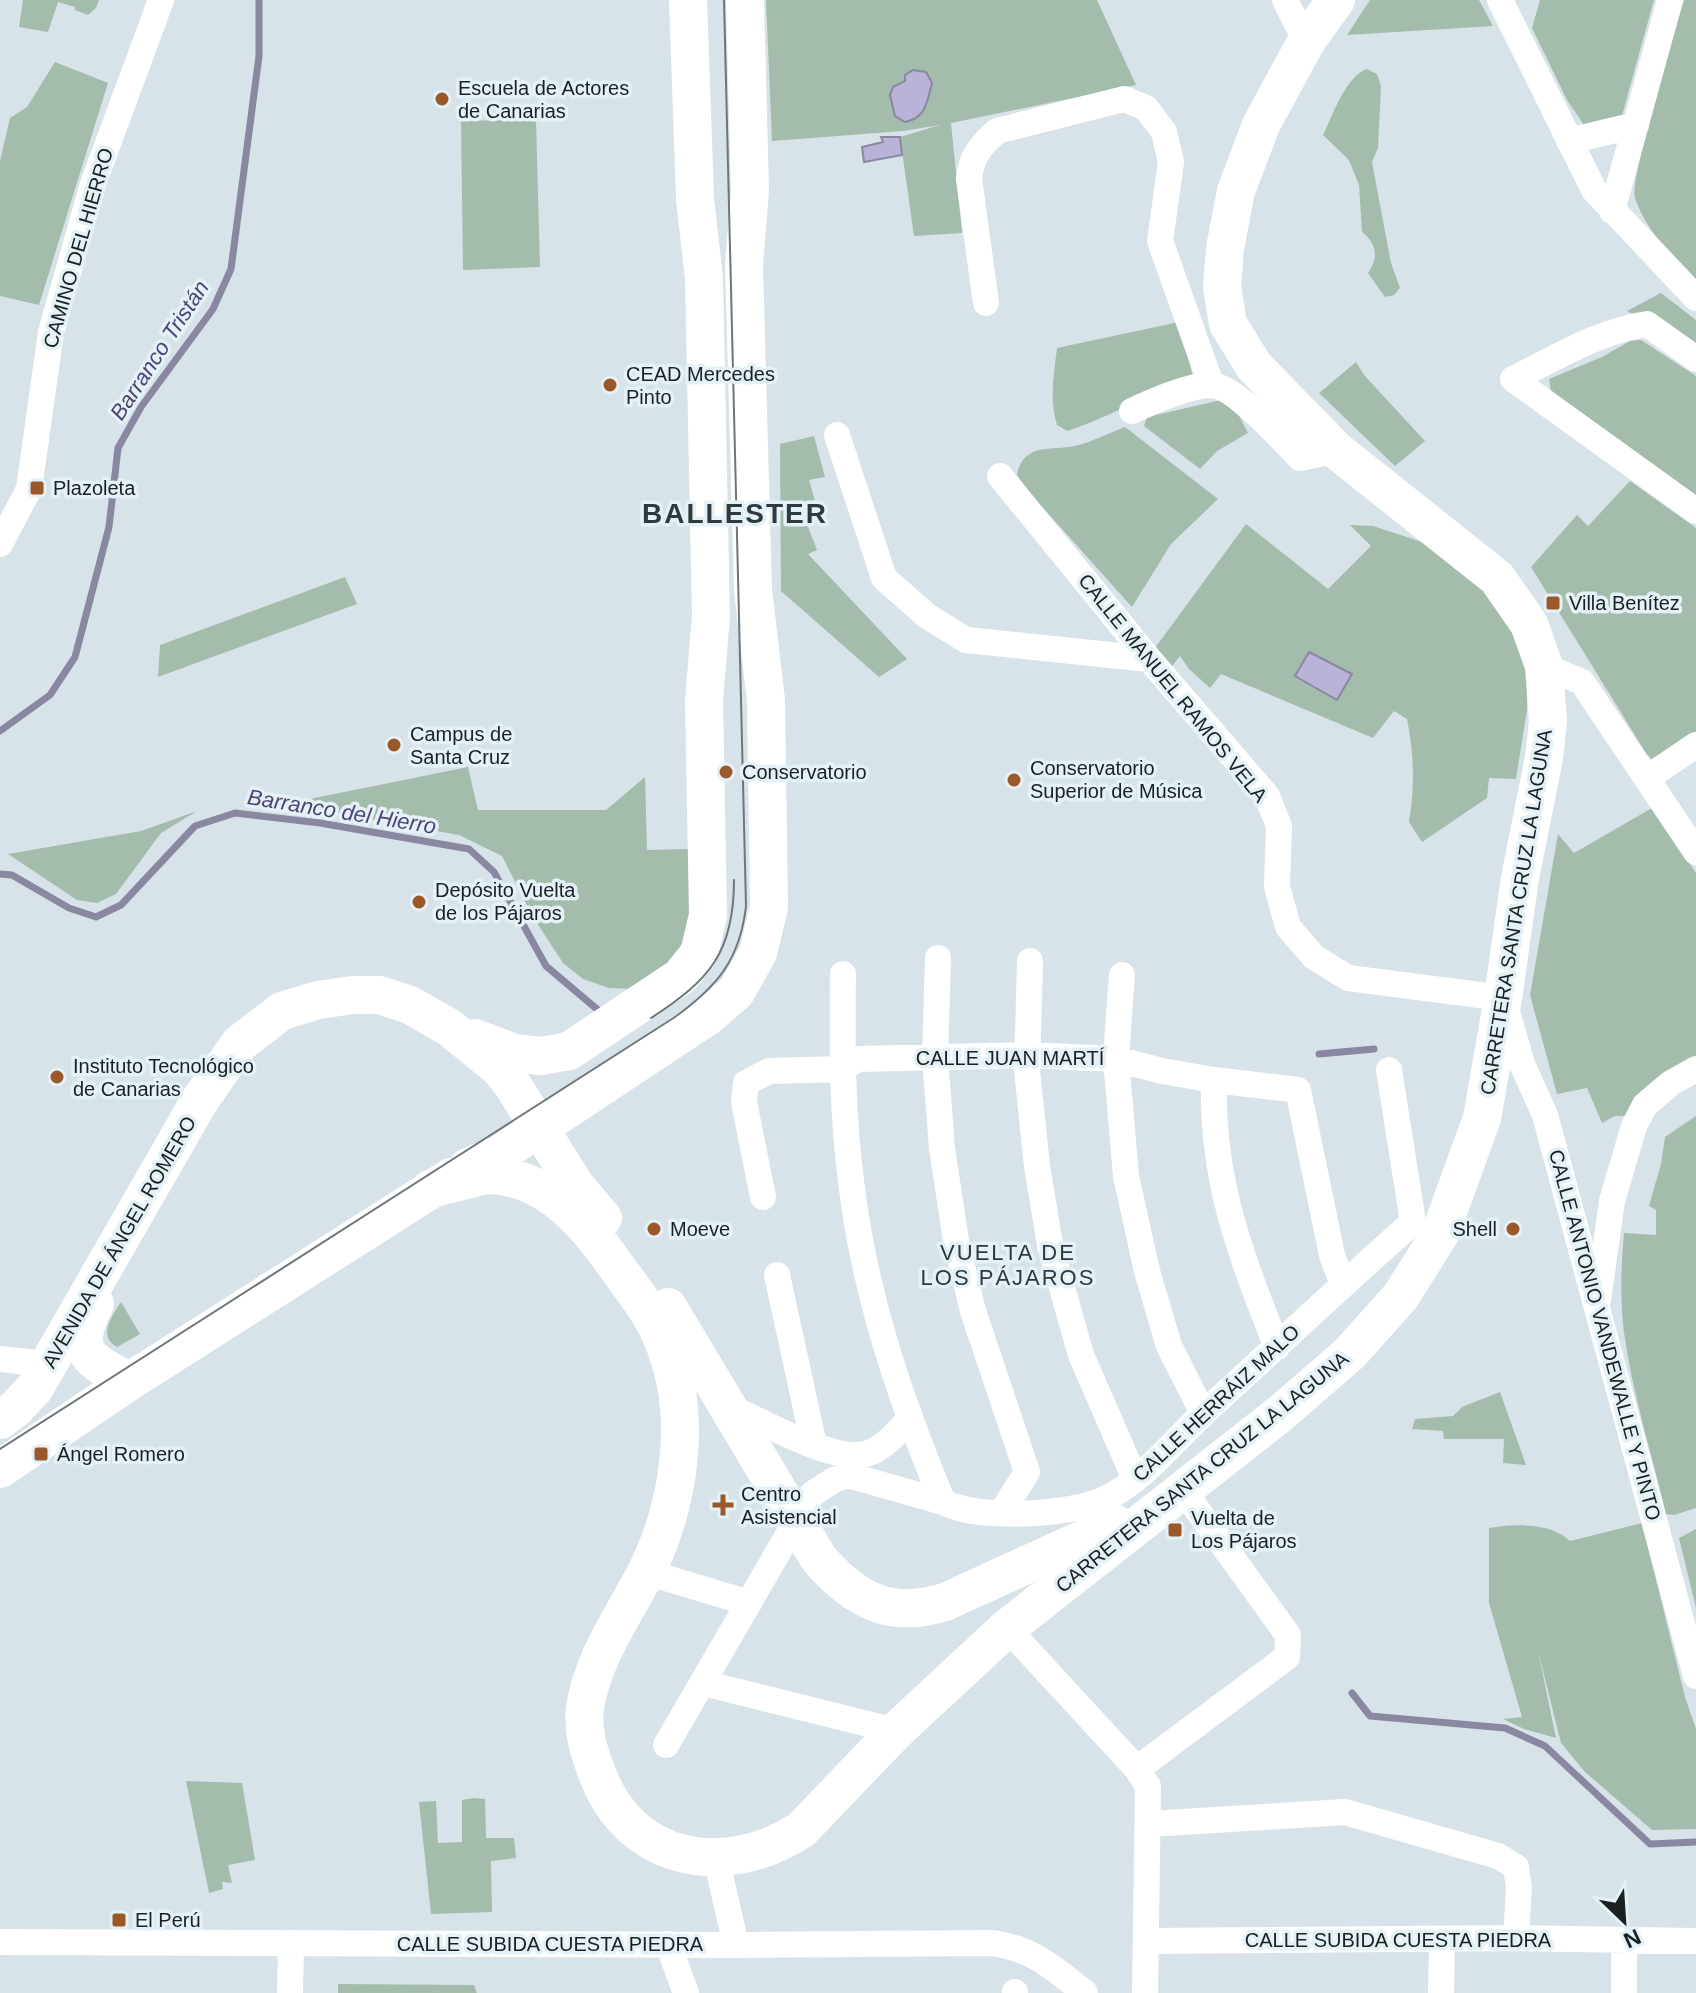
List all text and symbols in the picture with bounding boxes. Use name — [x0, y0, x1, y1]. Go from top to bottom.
place label: Escuela de Actores de Canarias — [458, 77, 629, 122]
marker: Escuela de Actores de Canarias — [433, 90, 451, 108]
street label: CAMINO DEL HIERRO — [39, 145, 117, 351]
water label: Barranco Tristán — [105, 276, 214, 425]
place label: CEAD Mercedes Pinto — [626, 363, 775, 408]
marker: CEAD Mercedes Pinto — [601, 376, 619, 394]
place label: Plazoleta — [53, 477, 136, 499]
marker: Plazoleta — [28, 479, 46, 497]
district label: BALLESTER — [642, 498, 828, 529]
street label: CALLE MANUEL RAMOS VELA — [1074, 570, 1272, 807]
place label: Villa Benítez — [1569, 592, 1680, 614]
marker: Villa Benítez — [1544, 594, 1562, 612]
place label: Campus de Santa Cruz — [410, 723, 512, 768]
street label: CARRETERA SANTA CRUZ LA LAGUNA — [1476, 727, 1556, 1096]
marker: Campus de Santa Cruz — [385, 736, 403, 754]
place label: Conservatorio Superior de Música — [1030, 757, 1203, 802]
place label: Conservatorio — [742, 761, 867, 783]
marker: Conservatorio — [717, 763, 735, 781]
marker: Conservatorio Superior de Música — [1005, 771, 1023, 789]
water label: Barranco del Hierro — [246, 784, 438, 839]
place label: Depósito Vuelta de los Pájaros — [435, 879, 576, 924]
marker: Depósito Vuelta de los Pájaros — [410, 893, 428, 911]
street label: CALLE JUAN MARTÍ — [916, 1047, 1105, 1069]
place label: Instituto Tecnológico de Canarias — [73, 1055, 254, 1100]
marker: Instituto Tecnológico de Canarias — [48, 1068, 66, 1086]
street label: AVENIDA DE ÁNGEL ROMERO — [38, 1112, 200, 1372]
street label: CALLE ANTONIO VANDEWALLE Y PINTO — [1545, 1147, 1665, 1523]
place label: Moeve — [670, 1218, 730, 1240]
place label: Shell — [1453, 1218, 1497, 1240]
marker: Moeve — [645, 1220, 663, 1238]
marker: Shell — [1504, 1220, 1522, 1238]
district label: VUELTA DE LOS PÁJAROS — [921, 1240, 1095, 1290]
street label: CALLE HERRÁIZ MALO — [1128, 1320, 1304, 1486]
street label: CARRETERA SANTA CRUZ LA LAGUNA — [1051, 1347, 1353, 1597]
place label: Ángel Romero — [57, 1443, 185, 1465]
marker: Ángel Romero — [32, 1445, 50, 1463]
place label: Centro Asistencial — [741, 1483, 837, 1528]
marker: Centro Asistencial — [712, 1494, 734, 1516]
place label: Vuelta de Los Pájaros — [1191, 1507, 1297, 1552]
marker: Vuelta de Los Pájaros — [1166, 1521, 1184, 1539]
north arrow — [1584, 1881, 1664, 1961]
place label: El Perú — [135, 1909, 201, 1931]
marker: El Perú — [110, 1911, 128, 1929]
text: N — [1620, 1924, 1645, 1953]
street label: CALLE SUBIDA CUESTA PIEDRA — [1245, 1929, 1552, 1951]
street label: CALLE SUBIDA CUESTA PIEDRA — [397, 1933, 704, 1955]

